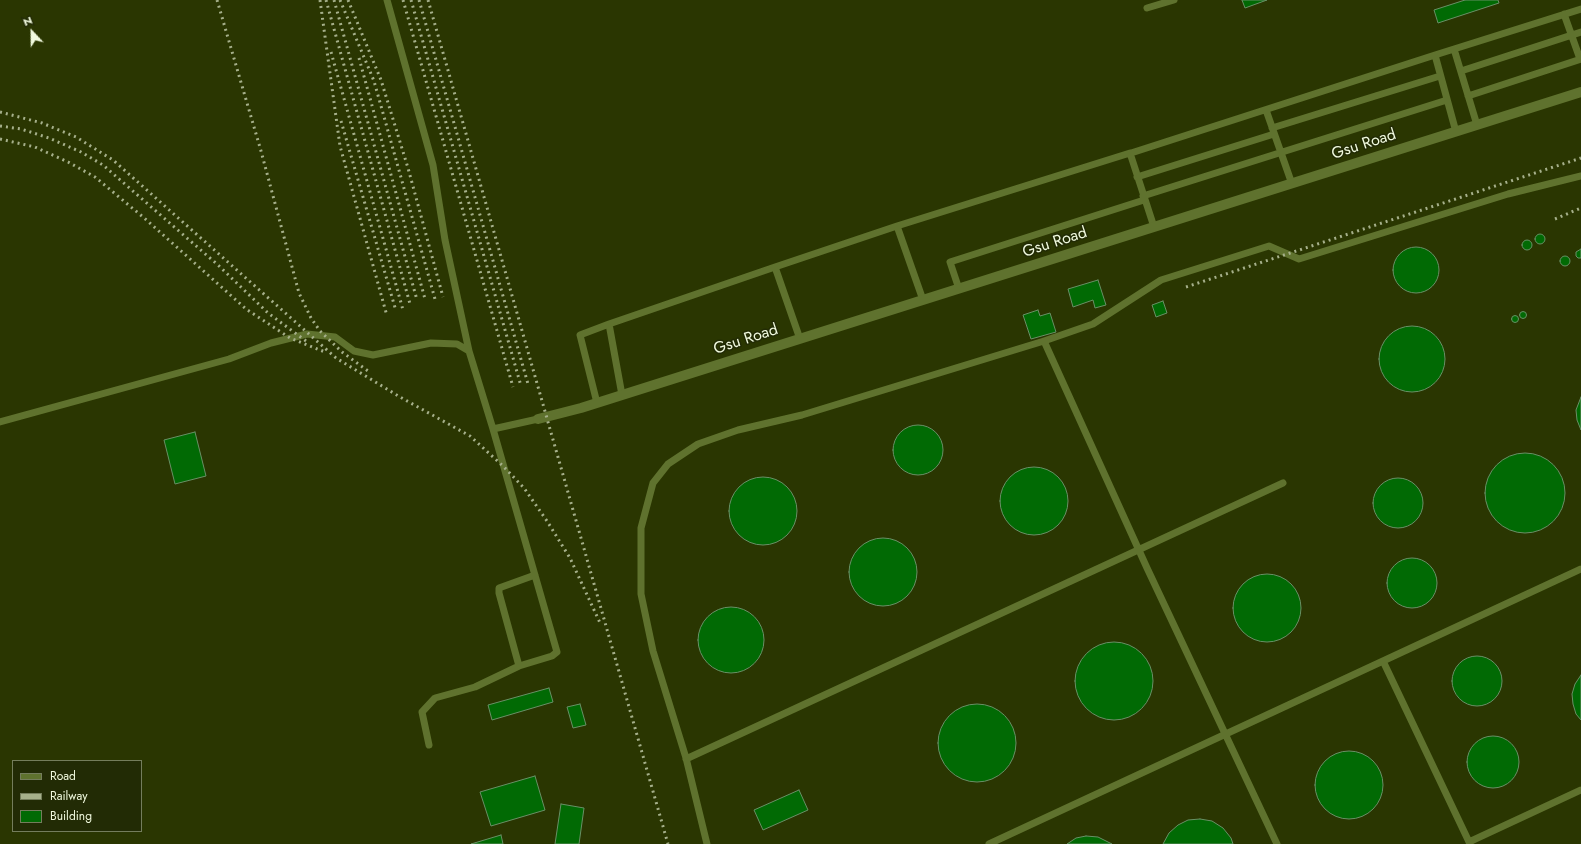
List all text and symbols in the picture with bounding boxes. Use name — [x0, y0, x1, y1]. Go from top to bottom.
north arrow — [12, 12, 52, 52]
text: N — [20, 12, 35, 30]
street label: Gsu Road — [1329, 126, 1399, 164]
street label: Gsu Road — [1020, 224, 1090, 262]
street label: Gsu Road — [711, 321, 781, 359]
legend — [12, 760, 142, 832]
text: Road — [50, 767, 76, 785]
text: Railway — [50, 787, 88, 805]
text: Building — [50, 807, 92, 825]

